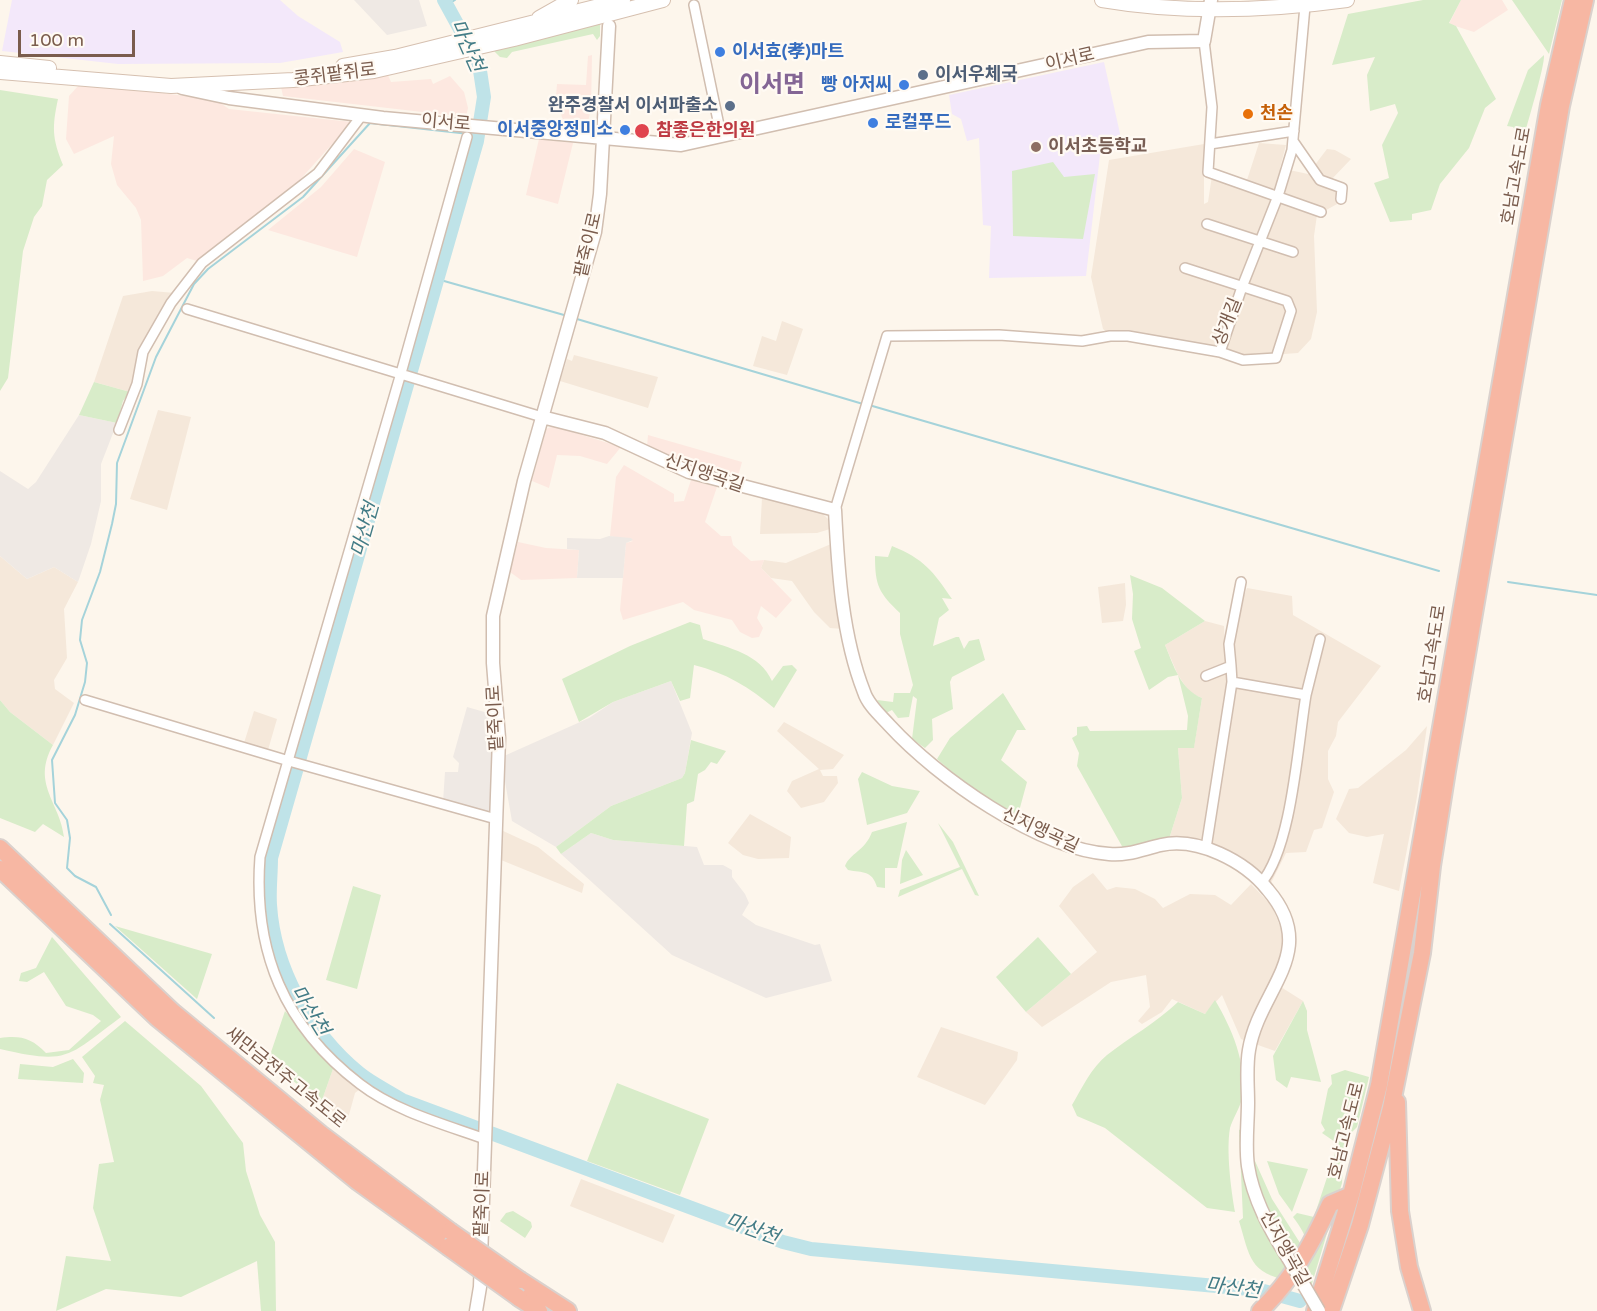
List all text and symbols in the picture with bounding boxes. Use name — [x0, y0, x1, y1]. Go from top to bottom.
water label: 마산천 — [444, 16, 488, 76]
scale bar — [21, 18, 138, 56]
text: 100 m — [29, 29, 84, 51]
place label: 이서효(孝)마트 — [732, 41, 844, 63]
street label: 이서로 — [1043, 44, 1097, 76]
marker: 이서효(孝)마트 — [713, 45, 727, 59]
street label: 콩쥐팥쥐로 — [293, 59, 377, 91]
place label: 이서우체국 — [935, 64, 1018, 86]
marker: 이서우체국 — [916, 68, 930, 82]
district label: 이서면 — [739, 72, 805, 100]
place label: 빵 아저씨 — [821, 74, 892, 96]
marker: 빵 아저씨 — [897, 78, 911, 92]
place label: 완주경찰서 이서파출소 — [548, 95, 718, 117]
marker: 완주경찰서 이서파출소 — [723, 99, 737, 113]
place label: 천손 — [1260, 103, 1293, 125]
marker: 천손 — [1241, 107, 1255, 121]
street label: 이서로 — [420, 110, 472, 136]
place label: 로컬푸드 — [885, 112, 951, 134]
marker: 로컬푸드 — [866, 116, 880, 130]
place label: 이서중앙정미소 — [497, 119, 613, 141]
place label: 참좋은한의원 — [656, 120, 755, 142]
marker: 참좋은한의원 — [633, 122, 651, 140]
marker: 이서중앙정미소 — [618, 123, 632, 137]
street label: 호남고속도로 — [1498, 125, 1536, 227]
place label: 이서초등학교 — [1048, 136, 1147, 158]
marker: 이서초등학교 — [1029, 140, 1043, 154]
street label: 팥죽이로 — [571, 210, 607, 280]
street label: 상개길 — [1209, 295, 1247, 349]
street label: 신지앵곡길 — [661, 450, 747, 498]
water label: 마산천 — [347, 500, 385, 560]
street label: 호남고속도로 — [1415, 603, 1451, 705]
street label: 팥죽이로 — [483, 684, 509, 752]
street label: 신지앵곡길 — [998, 804, 1082, 858]
water label: 마산천 — [284, 981, 334, 1041]
street label: 새만금전주고속도로 — [220, 1023, 350, 1133]
street label: 호남고속도로 — [1325, 1080, 1369, 1182]
street label: 팥죽이로 — [471, 1171, 495, 1237]
street label: 신지앵곡길 — [1254, 1208, 1314, 1290]
water label: 마산천 — [722, 1209, 782, 1251]
water label: 마산천 — [1204, 1274, 1262, 1304]

